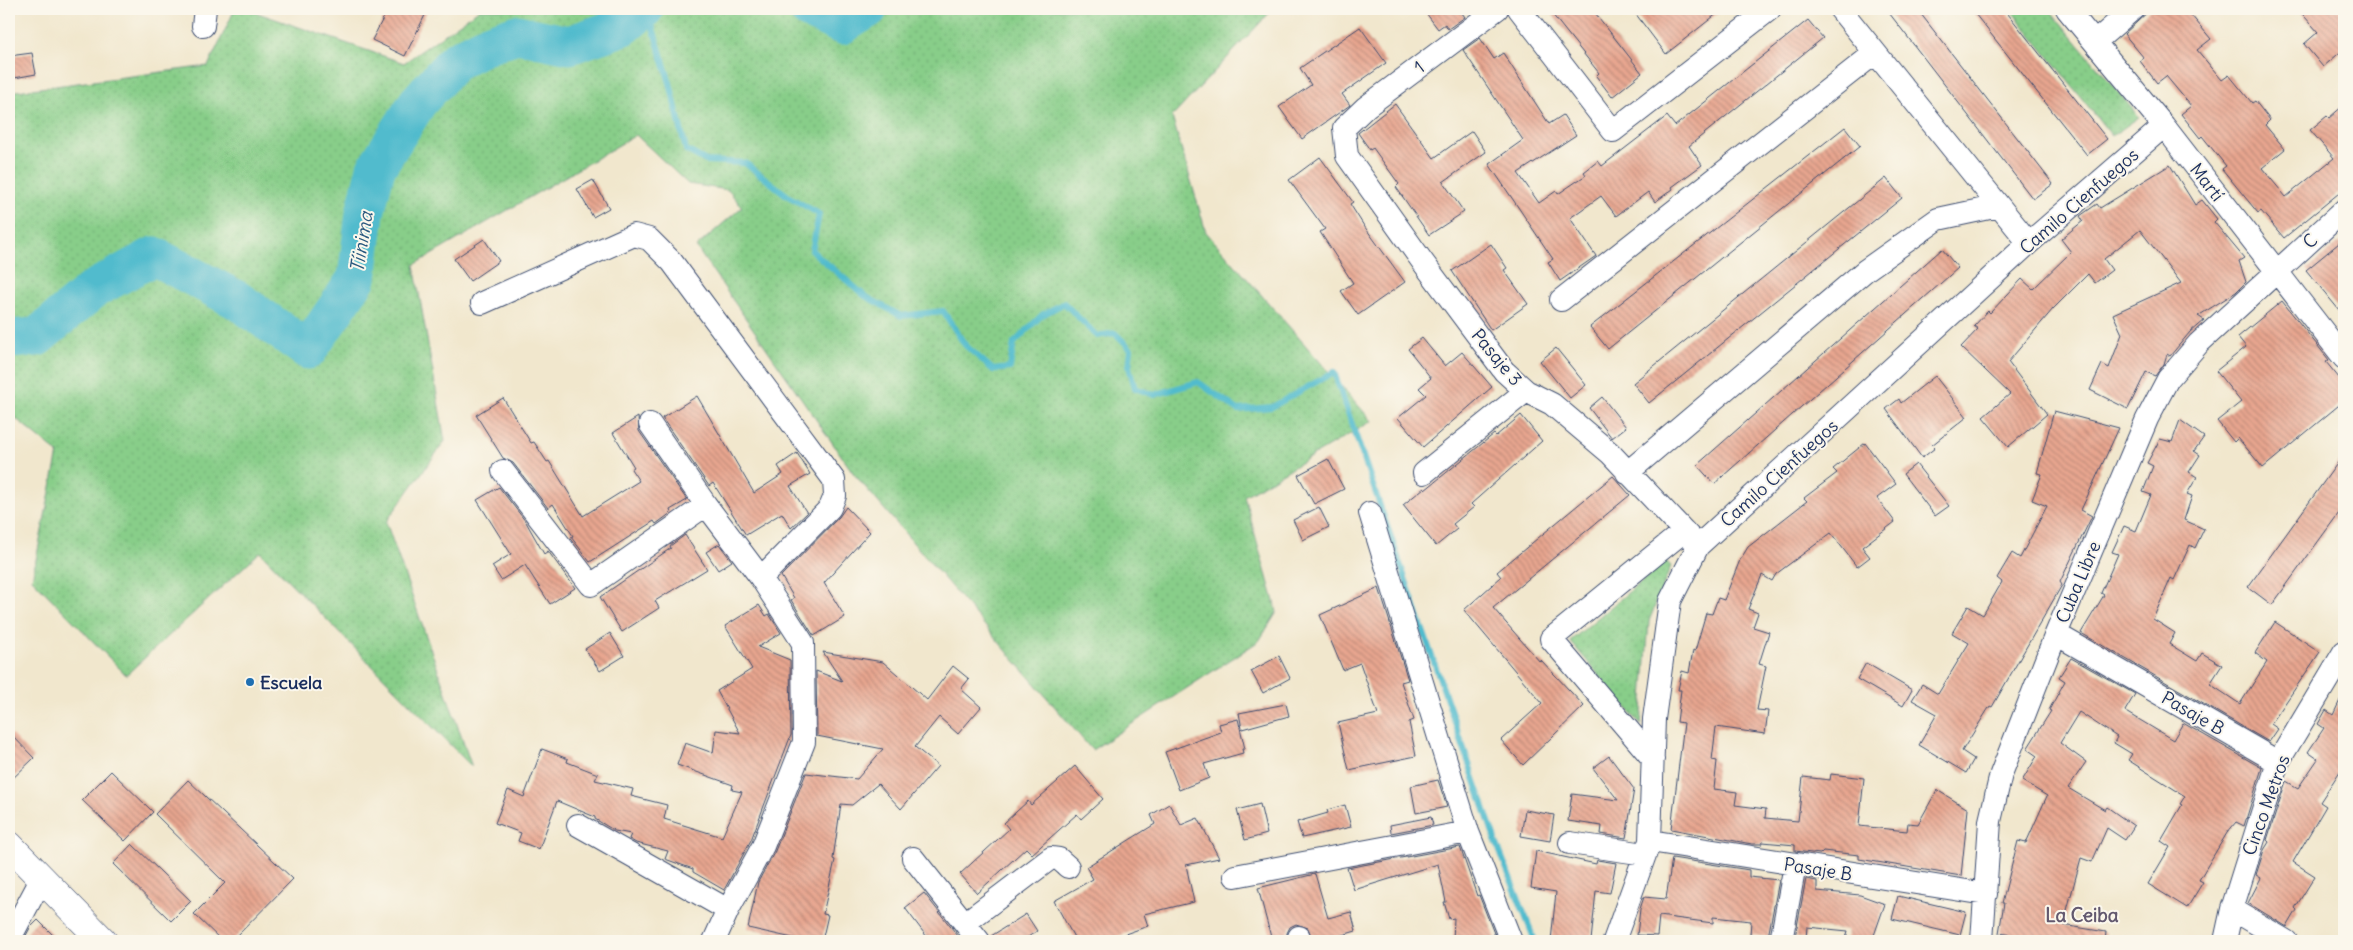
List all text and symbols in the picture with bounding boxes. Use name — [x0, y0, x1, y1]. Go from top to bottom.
street label: 1 — [1409, 56, 1429, 78]
street label: Camilo Cienfuegos — [2015, 143, 2143, 259]
street label: Martí — [2185, 158, 2229, 206]
water label: Tíinima — [344, 209, 378, 274]
street label: C — [2298, 228, 2322, 253]
street label: Pasaje 3 — [1467, 324, 1527, 390]
street label: Camilo Cienfuegos — [1715, 414, 1843, 532]
street label: Cuba Libre — [2050, 538, 2106, 626]
place label: Escuela — [260, 671, 322, 694]
marker: Escuela — [244, 676, 256, 688]
street label: Pasaje B — [2157, 686, 2229, 740]
street label: Cinco Metros — [2237, 752, 2295, 858]
street label: Pasaje B — [1782, 852, 1854, 886]
district label: La Ceiba — [2045, 903, 2119, 927]

